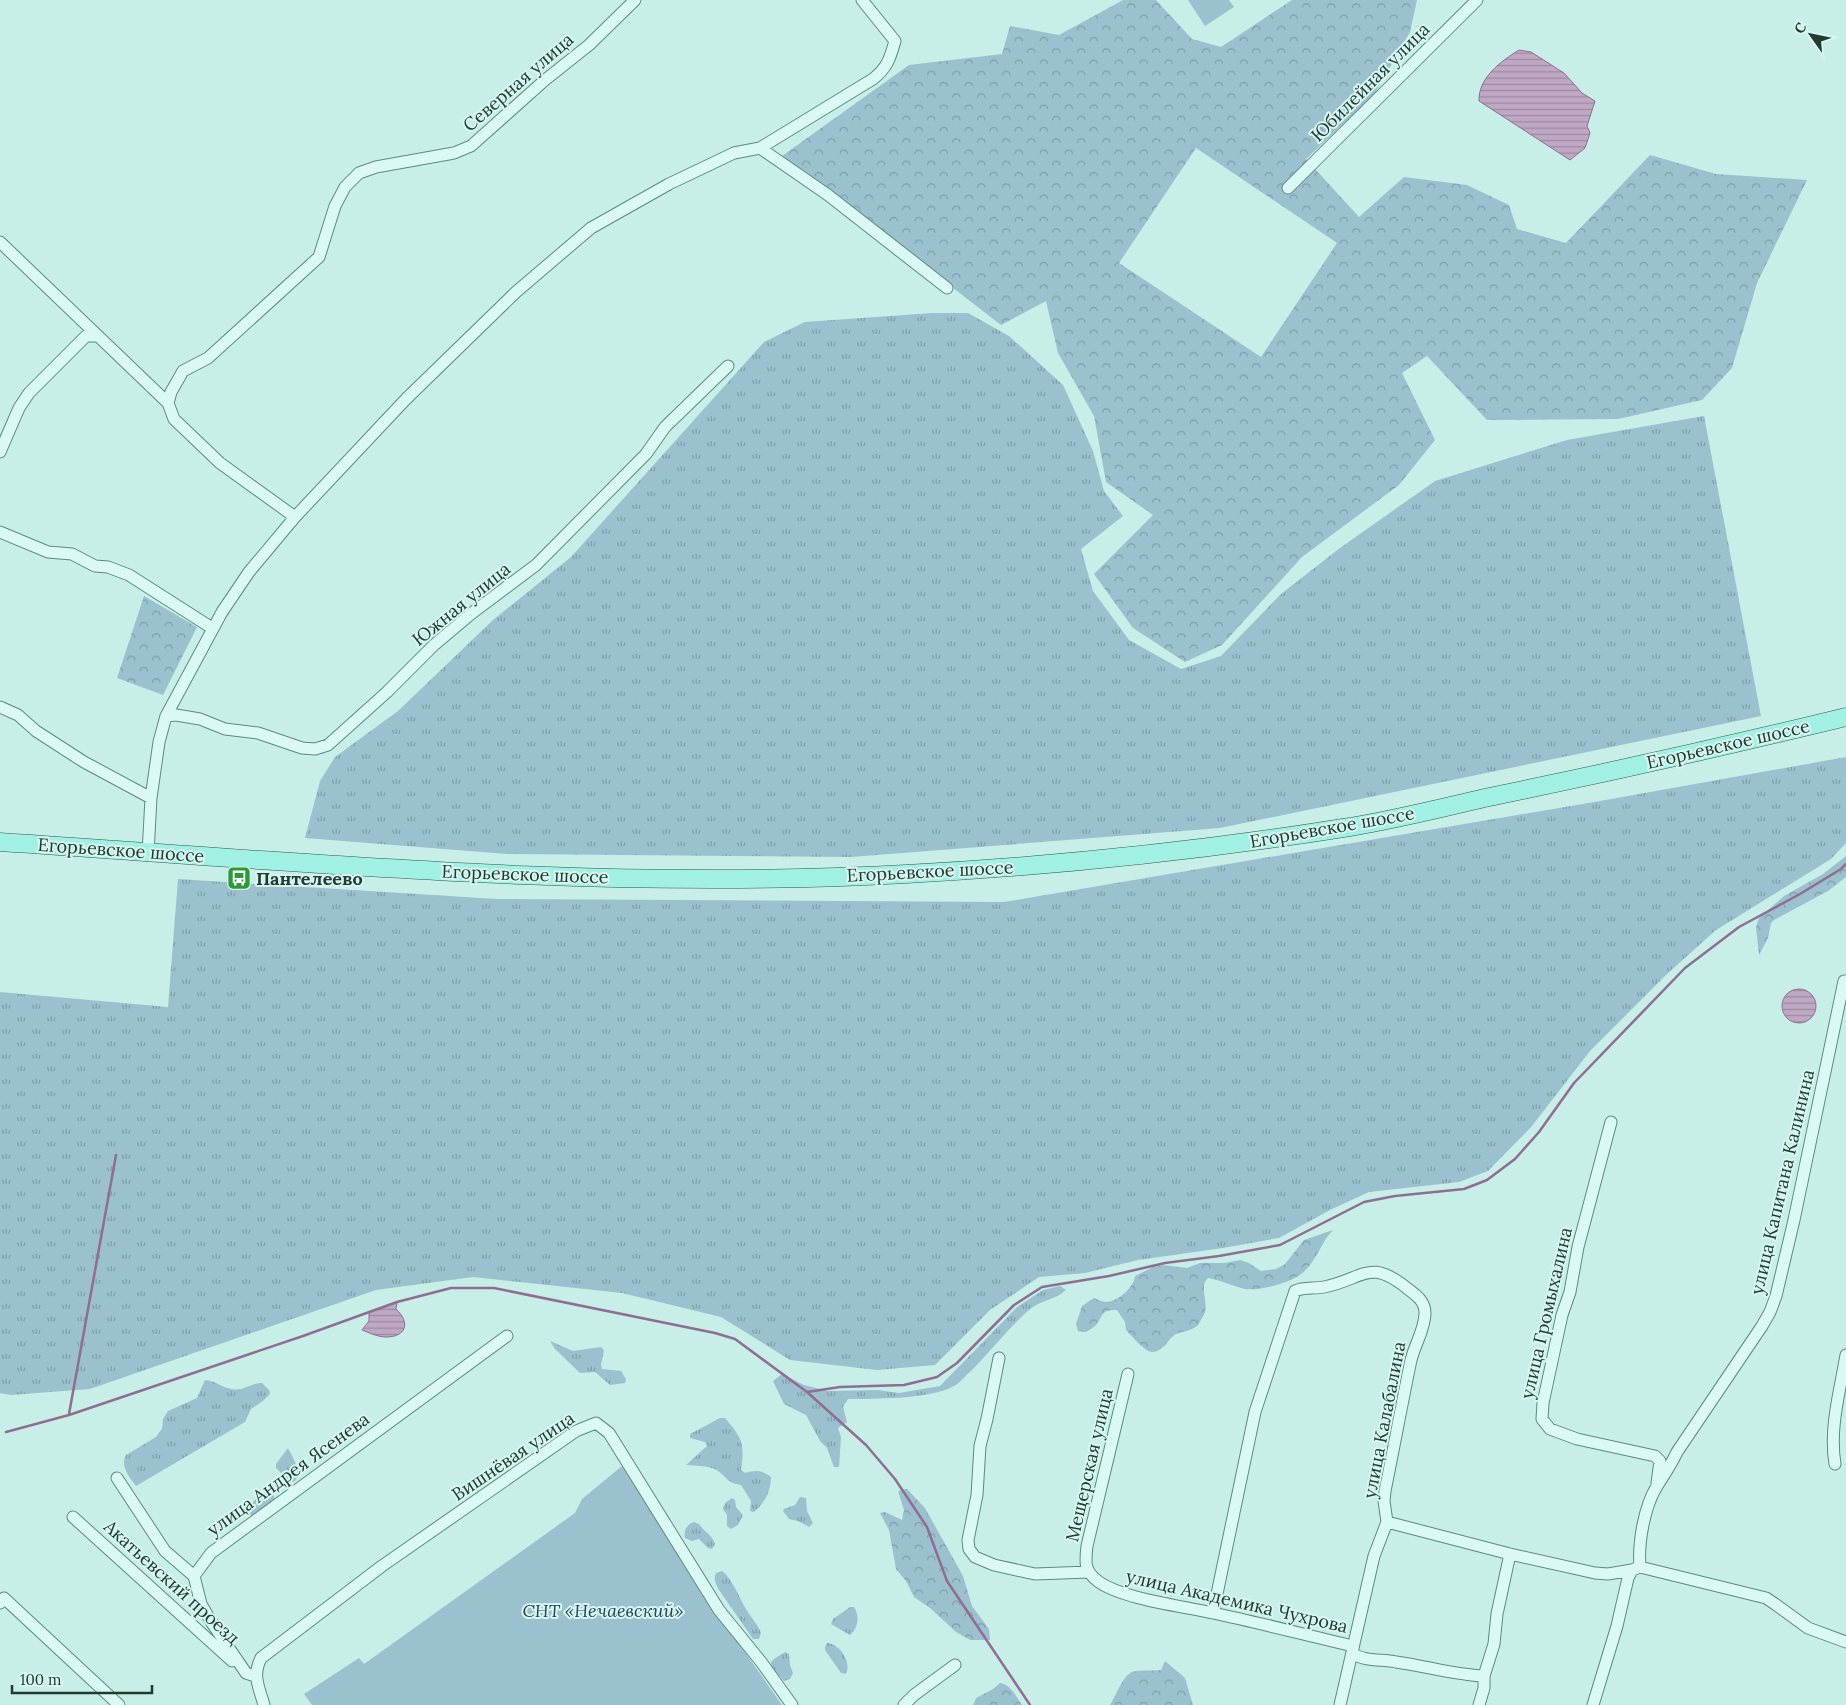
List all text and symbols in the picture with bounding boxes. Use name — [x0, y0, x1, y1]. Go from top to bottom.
north arrow — [1786, 10, 1836, 60]
street label: Юбилейная улица — [1306, 18, 1434, 146]
text: С — [1790, 19, 1810, 37]
street label: Северная улица — [458, 28, 578, 136]
street label: Южная улица — [407, 557, 515, 651]
street label: Егорьевское шоссе — [1644, 714, 1812, 774]
street label: Егорьевское шоссе — [1248, 801, 1416, 853]
street label: Егорьевское шоссе — [37, 833, 205, 867]
street label: Егорьевское шоссе — [846, 855, 1014, 887]
street label: Егорьевское шоссе — [441, 860, 609, 888]
bus stop icon: Пантелеево — [226, 865, 252, 891]
place label: Пантелеево — [256, 867, 363, 890]
street label: улица Капитана Калинина — [1745, 1067, 1819, 1297]
street label: улица Громыхалина — [1515, 1225, 1577, 1401]
street label: улица Калабалина — [1357, 1339, 1411, 1501]
street label: Мещерская улица — [1060, 1386, 1118, 1544]
street label: Вишнёвая улица — [447, 1406, 579, 1506]
street label: улица Андрея Ясенева — [202, 1407, 374, 1541]
street label: Акатьевский проезд — [99, 1514, 245, 1649]
street label: улица Академика Чухрова — [1124, 1564, 1350, 1638]
park label: СНТ «Нечаевский» — [522, 1599, 684, 1622]
scale bar — [12, 1662, 152, 1694]
text: 100 m — [20, 1670, 61, 1689]

